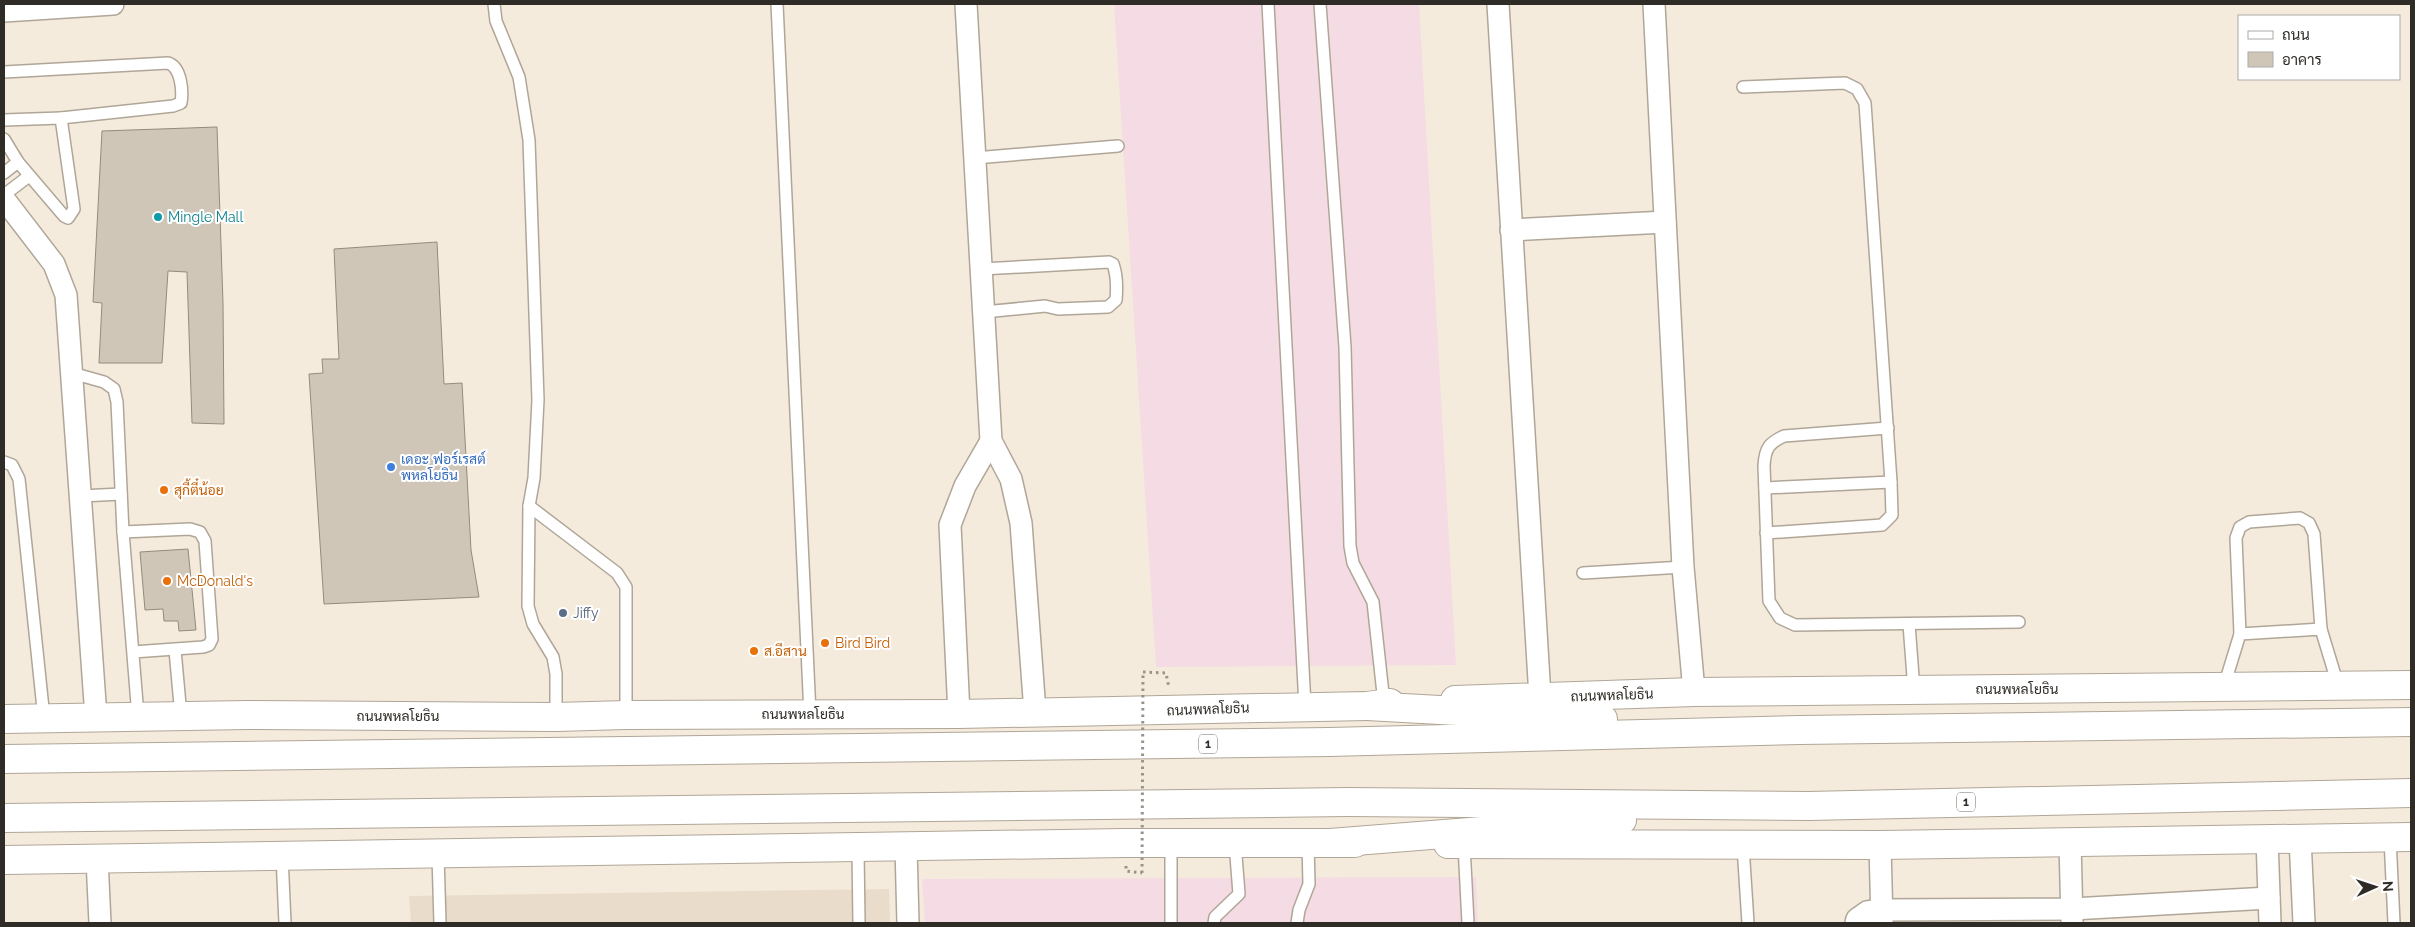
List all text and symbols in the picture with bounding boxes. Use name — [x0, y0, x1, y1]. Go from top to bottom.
legend — [2238, 15, 2400, 80]
text: ถนน — [2282, 26, 2310, 44]
text: อาคาร — [2282, 51, 2322, 69]
place label: Mingle Mall — [168, 209, 243, 225]
marker: Mingle Mall — [152, 211, 164, 223]
place label: เดอะ ฟอร์เรสต์ พหลโยธิน — [401, 450, 486, 483]
marker: เดอะ ฟอร์เรสต์ พหลโยธิน — [385, 461, 397, 473]
place label: สุกี้ตี๋น้อย — [174, 478, 224, 500]
marker: สุกี้ตี๋น้อย — [158, 484, 170, 496]
place label: McDonald's — [177, 573, 253, 589]
marker: McDonald's — [161, 575, 173, 587]
place label: Jiffy — [573, 605, 599, 621]
marker: Jiffy — [557, 607, 569, 619]
place label: Bird Bird — [835, 635, 890, 651]
marker: Bird Bird — [819, 637, 831, 649]
place label: ส.อีสาน — [764, 642, 807, 659]
marker: ส.อีสาน — [748, 645, 760, 657]
street label: ถนนพหลโยธิน — [1976, 681, 2059, 697]
street label: ถนนพหลโยธิน — [1570, 686, 1654, 704]
street label: ถนนพหลโยธิน — [1166, 700, 1250, 718]
street label: ถนนพหลโยธิน — [762, 706, 845, 722]
street label: ถนนพหลโยธิน — [357, 708, 440, 724]
road number: 1 — [1199, 734, 1217, 754]
road number: 1 — [1957, 792, 1975, 812]
north arrow — [2350, 862, 2400, 912]
text: N — [2380, 881, 2396, 892]

